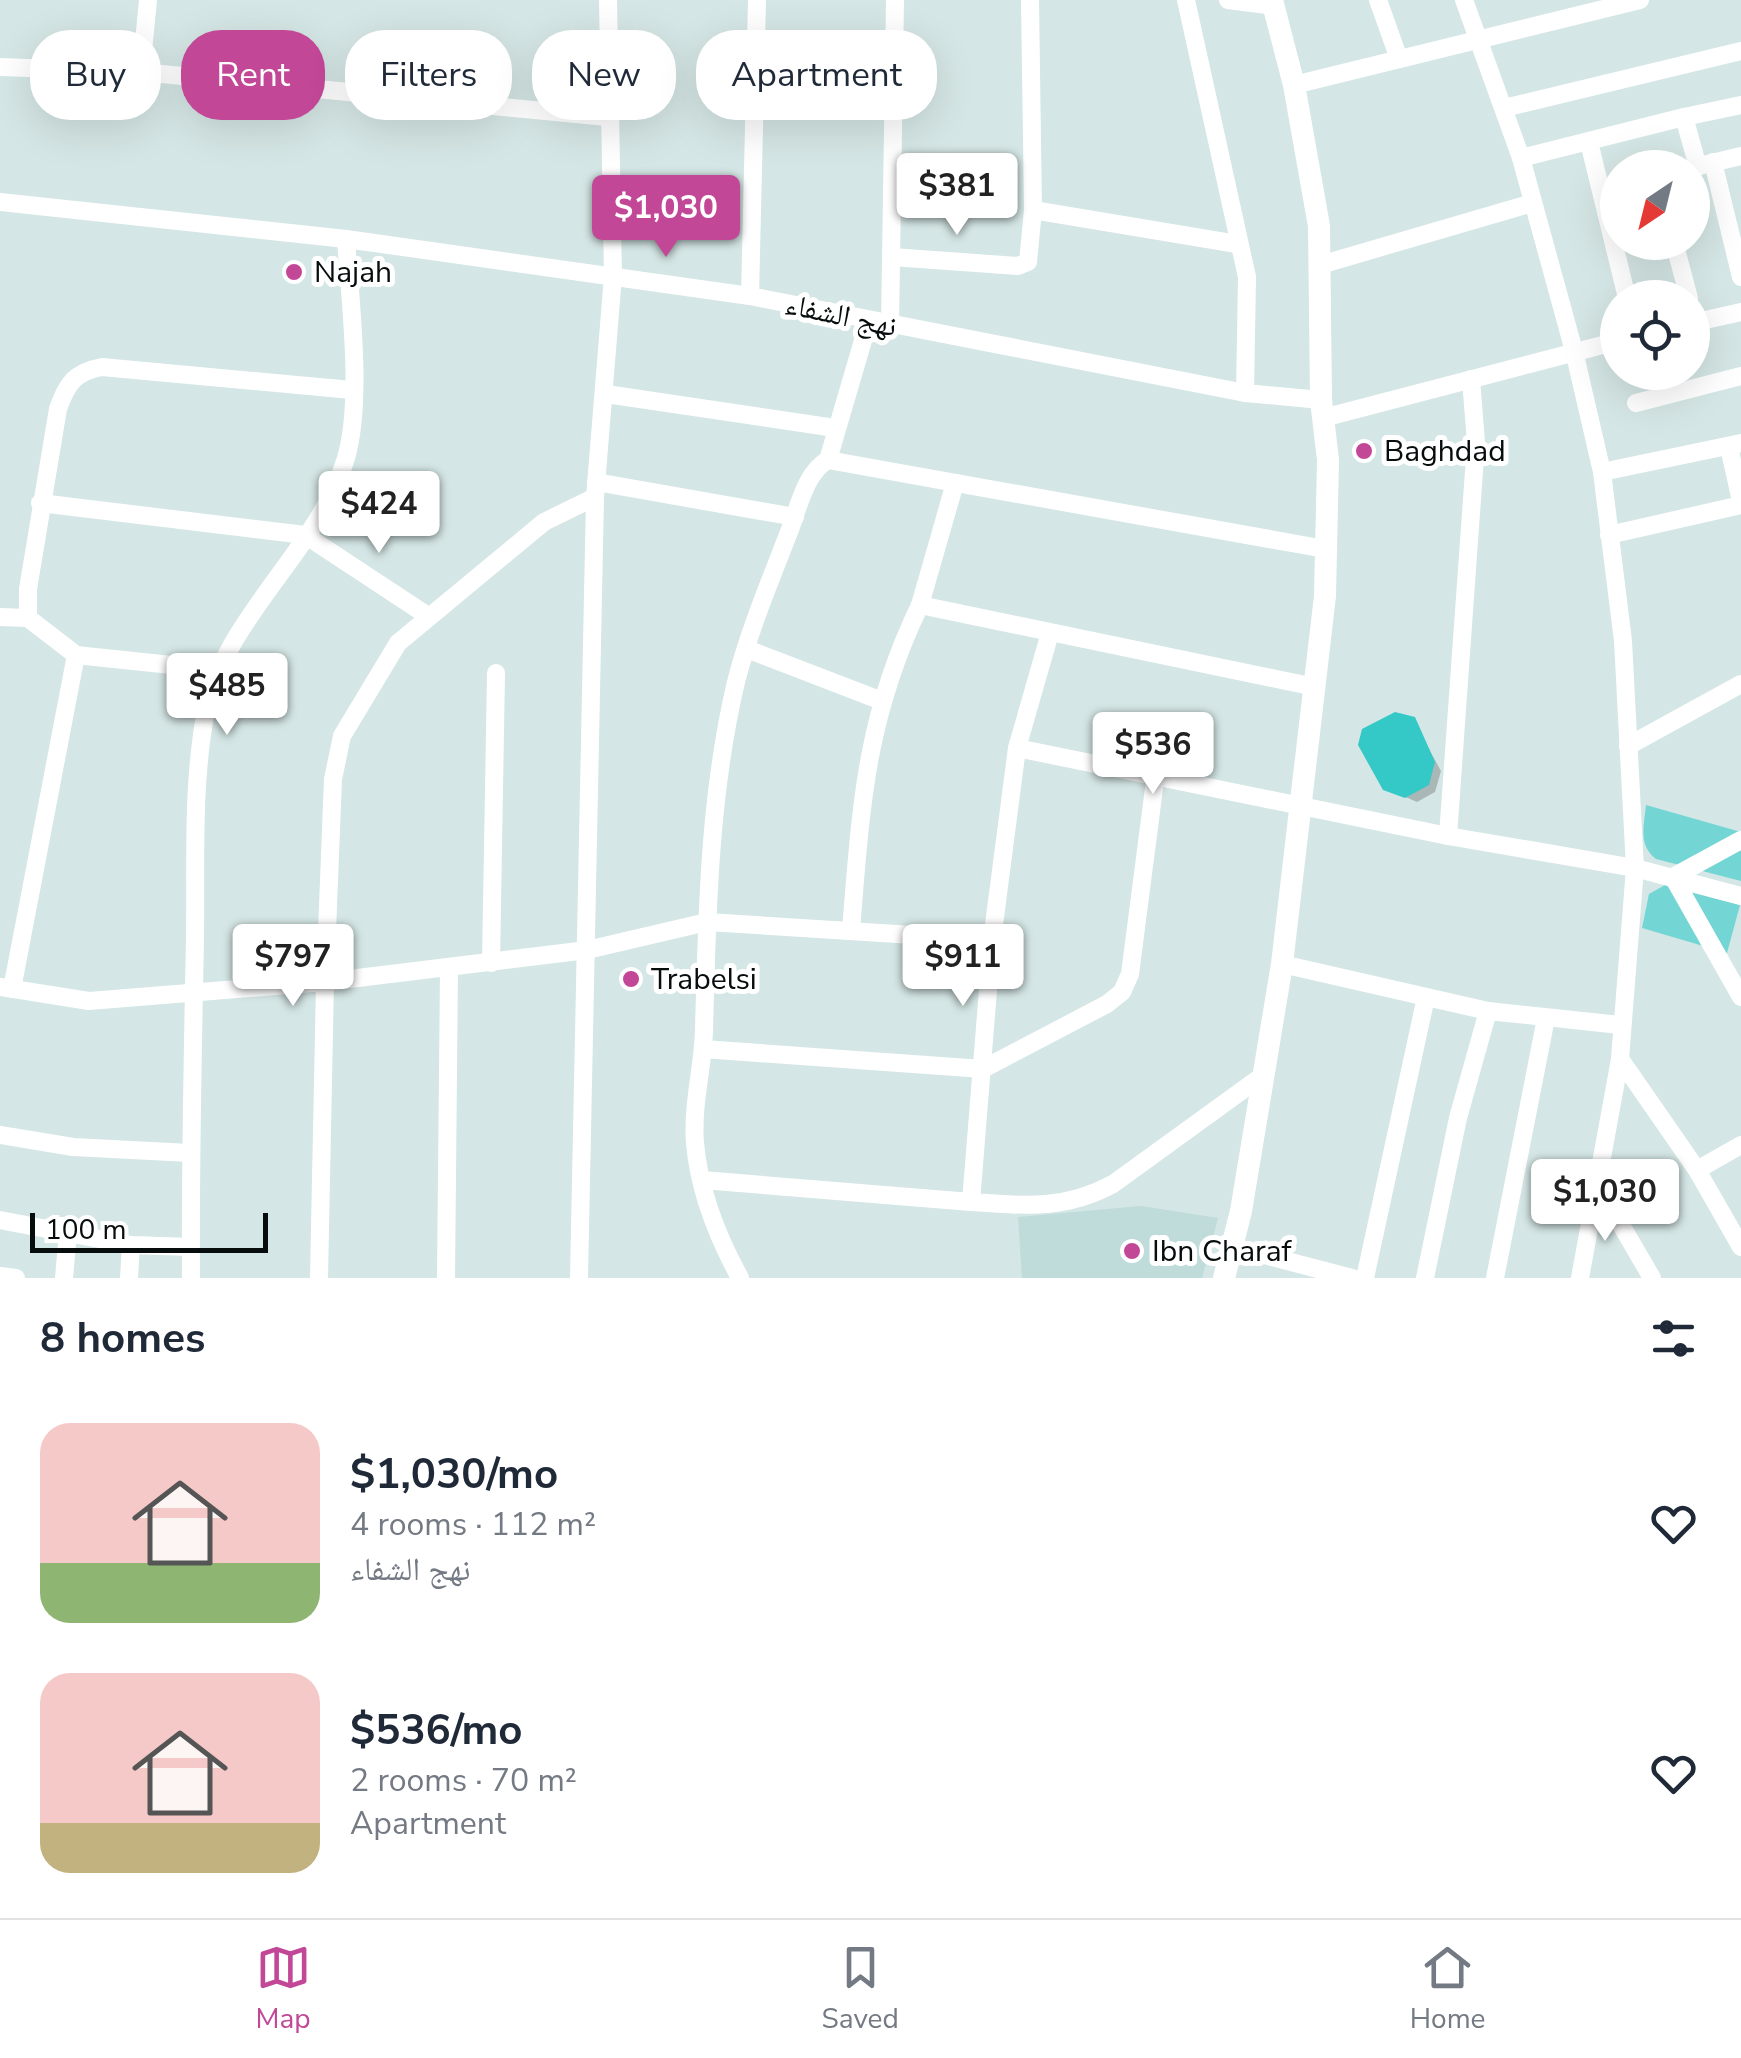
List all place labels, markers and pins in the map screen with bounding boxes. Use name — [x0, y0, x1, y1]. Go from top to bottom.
pin: $381 — [898, 153, 1016, 238]
pin: $1,030 — [585, 175, 747, 260]
place label: Najah — [314, 252, 392, 293]
marker: Najah — [283, 261, 305, 283]
place label: Baghdad — [1384, 431, 1506, 472]
marker: Baghdad — [1353, 440, 1375, 462]
pin: $424 — [320, 471, 438, 556]
pin: $485 — [168, 653, 286, 738]
pin: $536 — [1094, 712, 1212, 797]
pin: $797 — [234, 924, 352, 1009]
pin: $911 — [904, 924, 1022, 1009]
place label: Trabelsi — [651, 959, 757, 1000]
marker: Trabelsi — [620, 968, 642, 990]
pin: $1,030 — [1524, 1159, 1686, 1244]
place label: Ibn Charaf — [1152, 1231, 1293, 1272]
marker: Ibn Charaf — [1121, 1240, 1143, 1262]

